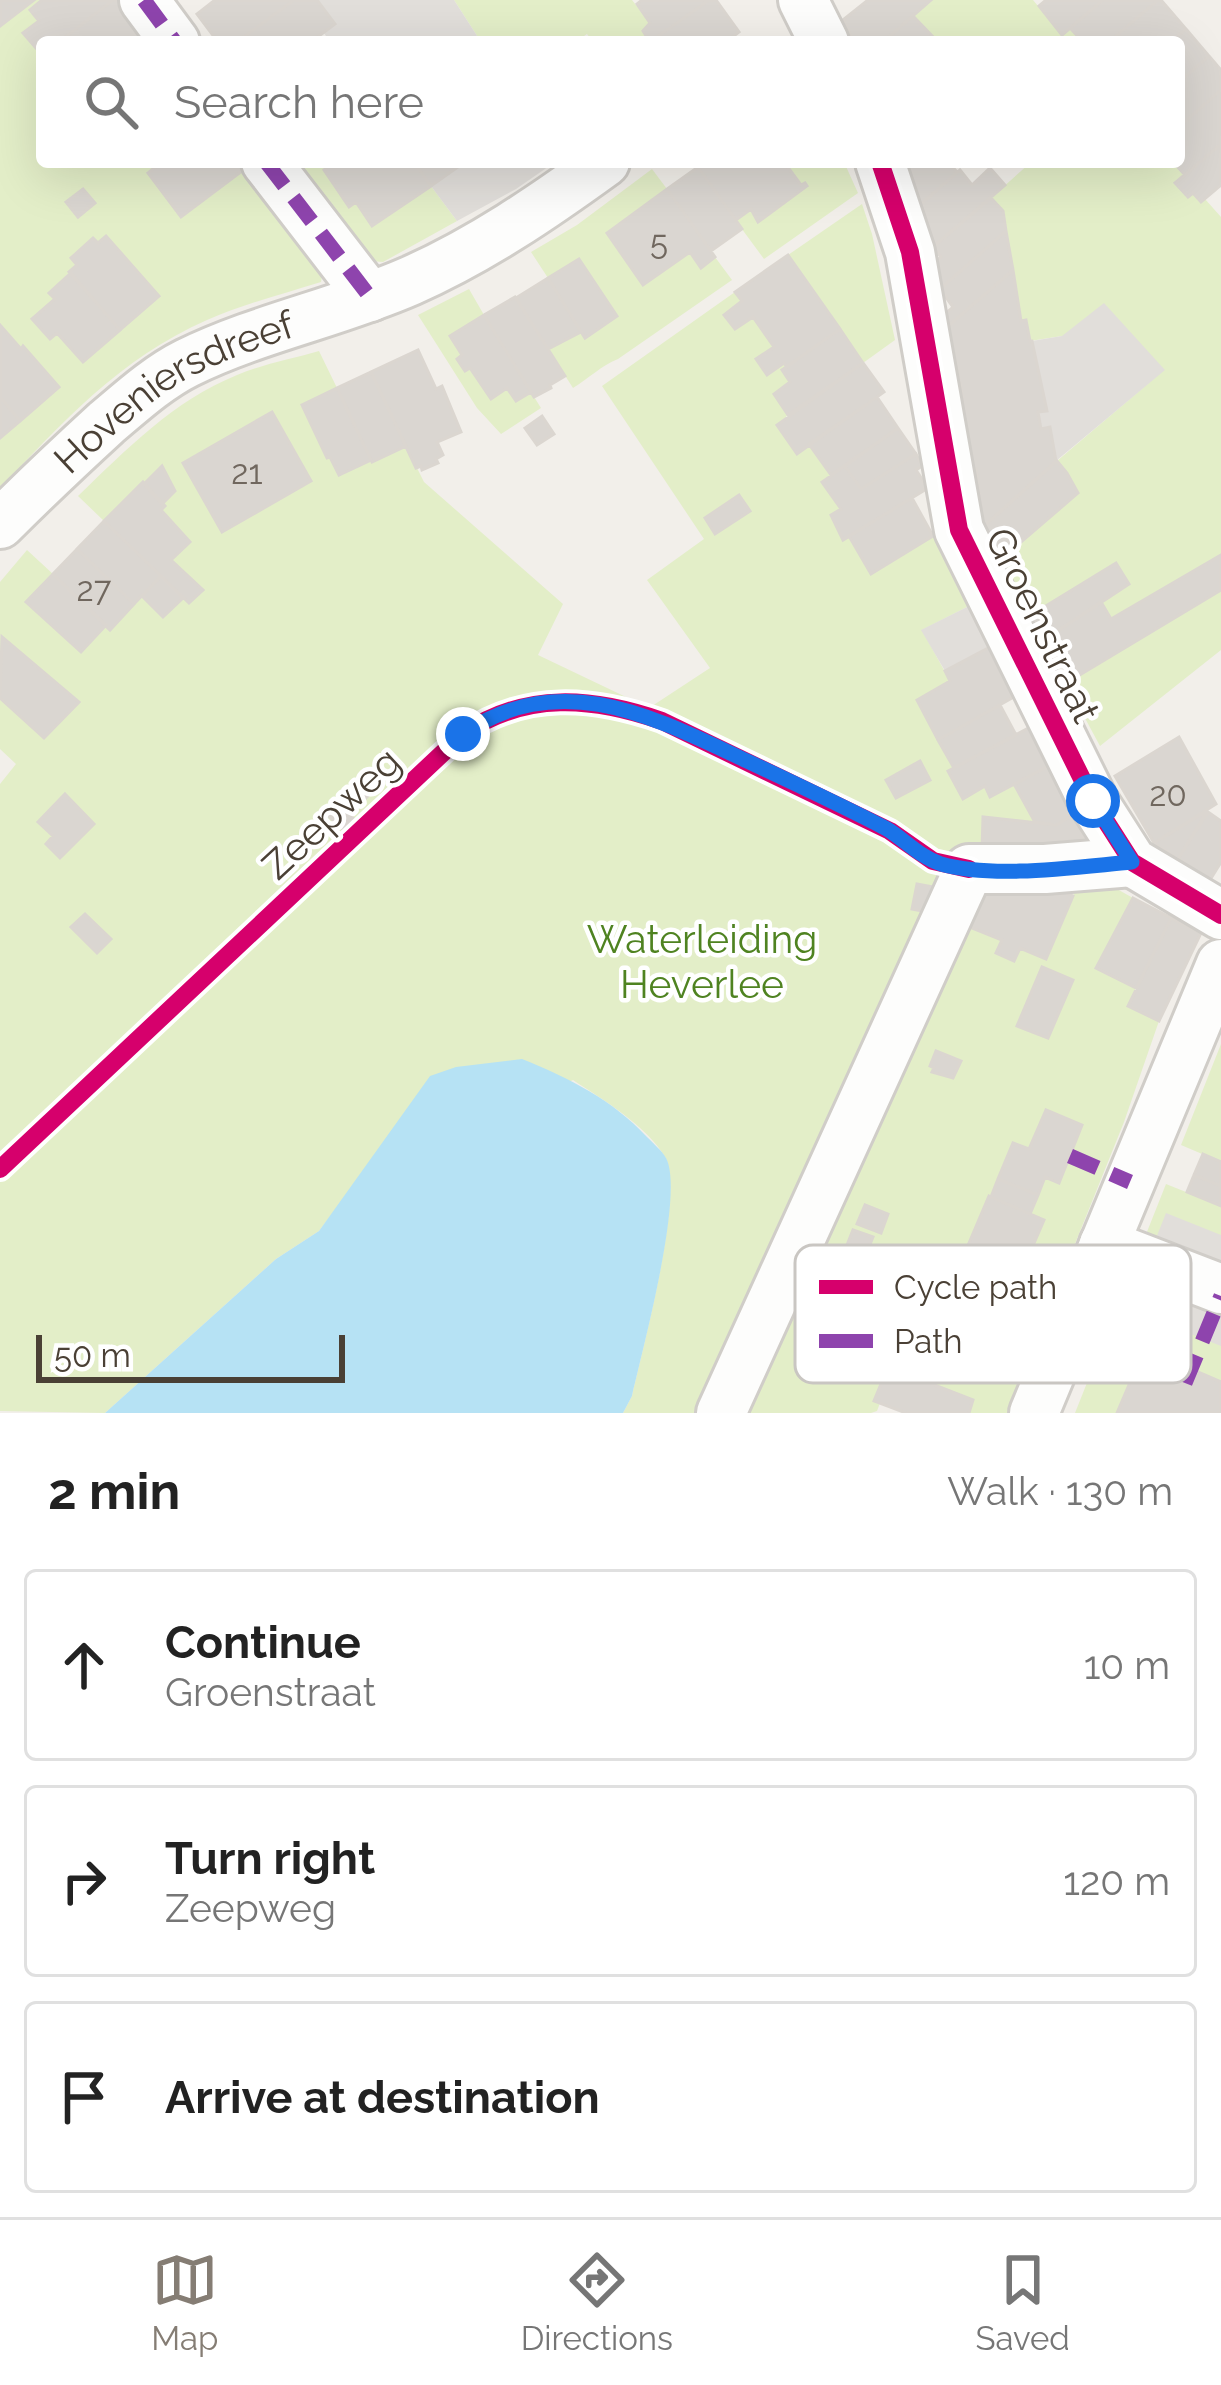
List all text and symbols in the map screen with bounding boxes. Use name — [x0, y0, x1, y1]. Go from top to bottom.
search box — [36, 36, 1185, 168]
icon: search — [78, 69, 144, 135]
text: Search here — [174, 76, 424, 129]
house number: 5 — [650, 223, 668, 262]
street label: Hoveniersdreef — [44, 300, 301, 482]
house number: 21 — [231, 453, 263, 492]
street label: Groenstraat — [976, 520, 1110, 730]
house number: 27 — [77, 570, 112, 609]
route end — [436, 707, 490, 761]
street label: Zeepweg — [253, 738, 409, 888]
route start — [1066, 774, 1120, 828]
house number: 20 — [1149, 775, 1187, 814]
park label: Waterleiding Heverlee — [587, 916, 817, 1007]
legend — [795, 1245, 1191, 1383]
text: Cycle path — [894, 1268, 1057, 1307]
text: Path — [894, 1322, 963, 1361]
scale bar — [36, 1329, 345, 1382]
text: 50 m — [54, 1336, 131, 1375]
text: 2 min — [48, 1461, 180, 1521]
text: Walk · 130 m — [947, 1468, 1173, 1514]
text: Continue — [165, 1616, 361, 1669]
icon: ahead — [51, 1632, 117, 1698]
text: 10 m — [1084, 1642, 1170, 1688]
text: Groenstraat — [165, 1669, 376, 1715]
text: Turn right — [165, 1832, 375, 1885]
icon: right — [51, 1848, 117, 1914]
text: 120 m — [1063, 1858, 1170, 1904]
text: Zeepweg — [165, 1885, 336, 1931]
icon: arrive — [51, 2064, 117, 2130]
text: Arrive at destination — [165, 2071, 600, 2124]
tab: Map — [151, 2247, 218, 2358]
tab: Directions — [521, 2247, 673, 2358]
tab: Saved — [975, 2247, 1070, 2358]

